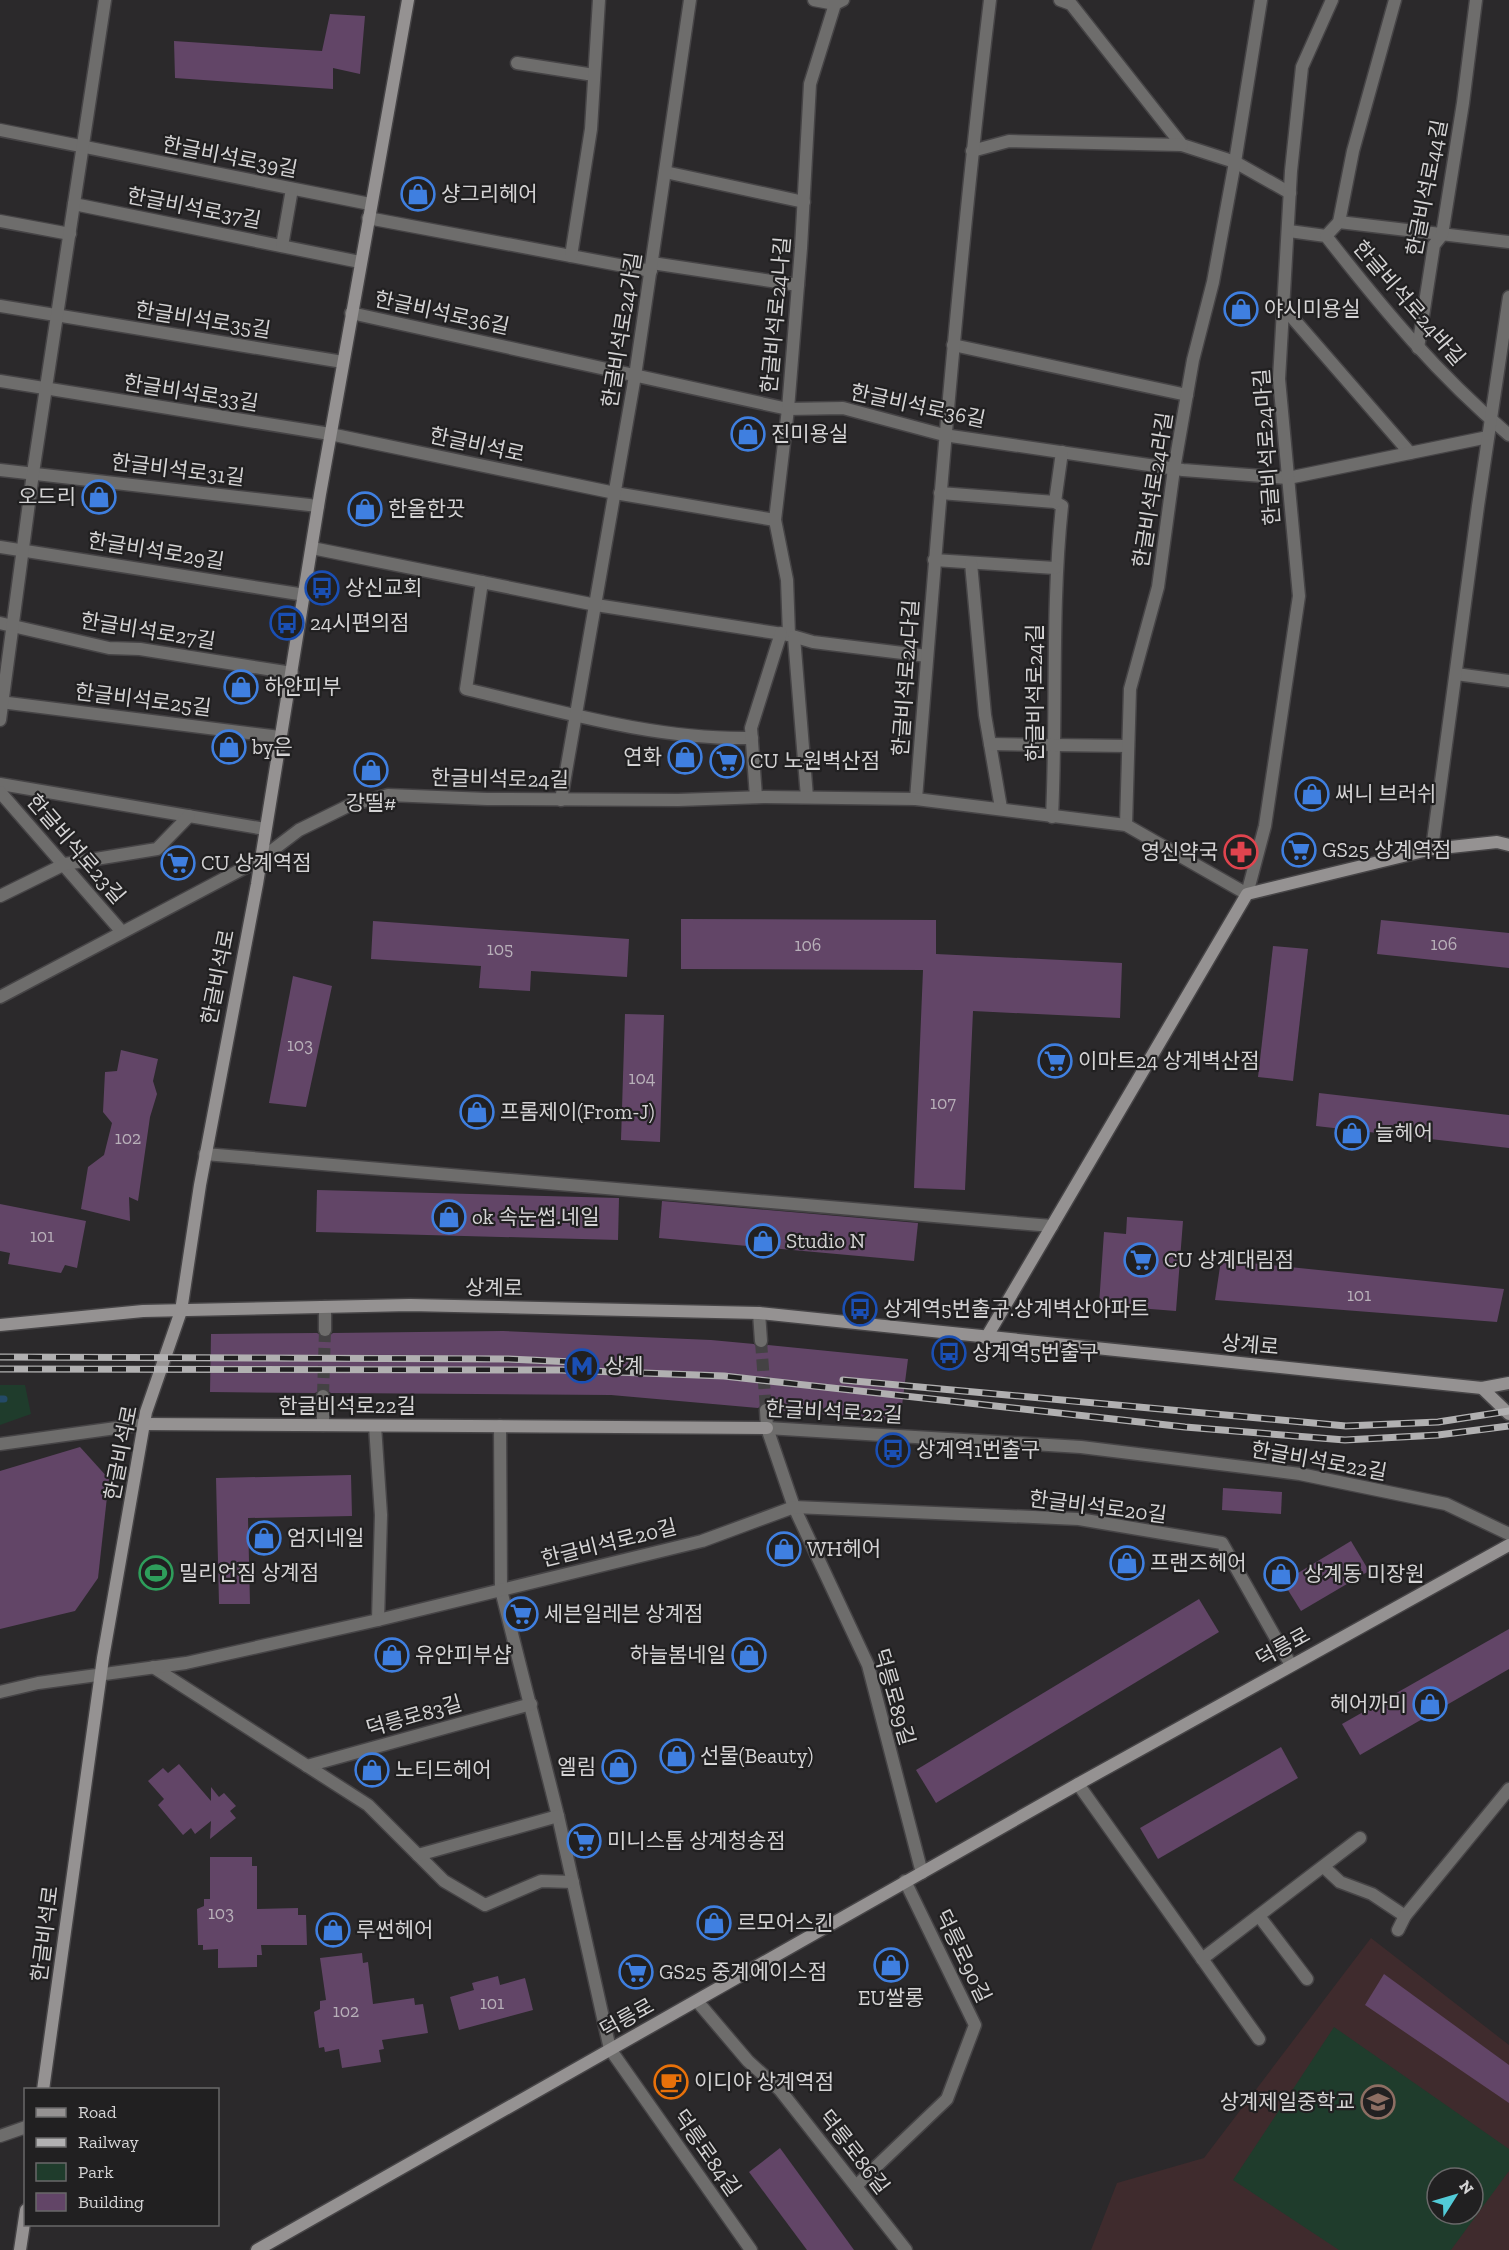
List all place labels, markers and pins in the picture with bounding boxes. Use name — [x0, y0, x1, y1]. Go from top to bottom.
shop icon: 샹그리헤어 — [400, 176, 436, 212]
place label: 샹그리헤어 — [441, 181, 538, 206]
shop icon: 야시미용실 — [1223, 291, 1259, 327]
place label: 야시미용실 — [1264, 296, 1361, 321]
shop icon: 진미용실 — [730, 416, 766, 452]
place label: 진미용실 — [771, 421, 848, 446]
shop icon: 오드리 — [81, 479, 117, 515]
place label: 오드리 — [18, 484, 76, 509]
shop icon: 한올한끗 — [347, 491, 383, 527]
place label: 한올한끗 — [388, 496, 465, 521]
bus stop icon: 상신교회 — [304, 570, 340, 606]
place label: 상신교회 — [345, 575, 422, 600]
bus stop icon: 24시편의점 — [269, 605, 305, 641]
place label: 24시편의점 — [310, 610, 409, 635]
shop icon: 하얀피부 — [223, 669, 259, 705]
place label: 하얀피부 — [264, 674, 341, 699]
shop icon: by은 — [211, 729, 247, 765]
place label: by은 — [251, 734, 293, 759]
shop icon: 연화 — [667, 739, 703, 775]
supermarket icon: CU 노원벽산점 — [709, 743, 745, 779]
place label: 연화 — [623, 744, 662, 769]
place label: CU 노원벽산점 — [750, 748, 880, 773]
shop icon: 강띨# — [353, 752, 389, 788]
shop icon: 써니 브러쉬 — [1294, 776, 1330, 812]
place label: 써니 브러쉬 — [1335, 781, 1436, 806]
place label: 강띨# — [345, 790, 397, 815]
supermarket icon: GS25 상계역점 — [1281, 832, 1317, 868]
pharmacy icon: 영신약국 — [1223, 834, 1259, 870]
place label: GS25 상계역점 — [1322, 837, 1451, 862]
place label: 영신약국 — [1141, 839, 1218, 864]
supermarket icon: CU 상계역점 — [160, 845, 196, 881]
place label: CU 상계역점 — [201, 850, 312, 875]
supermarket icon: 이마트24 상계벽산점 — [1037, 1043, 1073, 1079]
place label: 이마트24 상계벽산점 — [1078, 1048, 1259, 1073]
shop icon: 프롬제이(From-J) — [459, 1094, 495, 1130]
place label: 프롬제이(From-J) — [500, 1099, 655, 1124]
shop icon: 늘헤어 — [1334, 1115, 1370, 1151]
place label: 늘헤어 — [1375, 1120, 1433, 1145]
shop icon: ok 속눈썹.네일 — [431, 1199, 467, 1235]
place label: ok 속눈썹.네일 — [472, 1204, 600, 1229]
shop icon: Studio N — [745, 1223, 781, 1259]
place label: Studio N — [786, 1228, 865, 1253]
supermarket icon: CU 상계대림점 — [1123, 1242, 1159, 1278]
place label: CU 상계대림점 — [1164, 1247, 1294, 1272]
bus stop icon: 상계역5번출구.상계벽산아파트 — [842, 1291, 878, 1327]
place label: 상계역5번출구.상계벽산아파트 — [883, 1296, 1149, 1321]
bus stop icon: 상계역5번출구 — [931, 1335, 967, 1371]
place label: 상계역5번출구 — [972, 1340, 1099, 1365]
metro station icon: 상계 — [564, 1348, 600, 1384]
place label: 상계 — [605, 1353, 644, 1378]
bus stop icon: 상계역1번출구 — [875, 1432, 911, 1468]
place label: 상계역1번출구 — [916, 1437, 1040, 1462]
shop icon: 엄지네일 — [246, 1520, 282, 1556]
place label: 엄지네일 — [287, 1525, 364, 1550]
shop icon: WH헤어 — [766, 1531, 802, 1567]
place label: WH헤어 — [807, 1536, 881, 1561]
shop icon: 프랜즈헤어 — [1109, 1545, 1145, 1581]
place label: 프랜즈헤어 — [1150, 1550, 1247, 1575]
sports icon: 밀리언짐 상계점 — [138, 1555, 174, 1591]
shop icon: 상계동 미장원 — [1263, 1556, 1299, 1592]
place label: 밀리언짐 상계점 — [179, 1560, 319, 1585]
place label: 상계동 미장원 — [1304, 1561, 1425, 1586]
supermarket icon: 세븐일레븐 상계점 — [503, 1596, 539, 1632]
place label: 세븐일레븐 상계점 — [544, 1601, 703, 1626]
shop icon: 유안피부샵 — [374, 1637, 410, 1673]
shop icon: 하늘봄네일 — [731, 1637, 767, 1673]
place label: 유안피부샵 — [415, 1642, 512, 1667]
place label: 하늘봄네일 — [629, 1642, 726, 1667]
shop icon: 헤어까미 — [1412, 1686, 1448, 1722]
place label: 헤어까미 — [1330, 1691, 1407, 1716]
shop icon: 선물(Beauty) — [659, 1738, 695, 1774]
place label: 선물(Beauty) — [700, 1743, 813, 1768]
shop icon: 엘림 — [601, 1749, 637, 1785]
shop icon: 노티드헤어 — [354, 1752, 390, 1788]
place label: 엘림 — [557, 1754, 596, 1779]
place label: 노티드헤어 — [395, 1757, 492, 1782]
supermarket icon: 미니스톱 상계청송점 — [566, 1823, 602, 1859]
place label: 미니스톱 상계청송점 — [607, 1828, 786, 1853]
shop icon: 르모어스킨 — [696, 1905, 732, 1941]
place label: 르모어스킨 — [737, 1910, 834, 1935]
shop icon: 루썬헤어 — [315, 1912, 351, 1948]
place label: 루썬헤어 — [356, 1917, 433, 1942]
shop icon: EU쌀롱 — [873, 1947, 909, 1983]
supermarket icon: GS25 중계에이스점 — [618, 1954, 654, 1990]
place label: GS25 중계에이스점 — [659, 1959, 827, 1984]
place label: EU쌀롱 — [858, 1985, 924, 2010]
cafe icon: 이디야 상계역점 — [653, 2064, 689, 2100]
place label: 이디야 상계역점 — [694, 2069, 834, 2094]
school or university icon: 상계제일중학교 — [1360, 2084, 1396, 2120]
place label: 상계제일중학교 — [1220, 2089, 1355, 2114]

